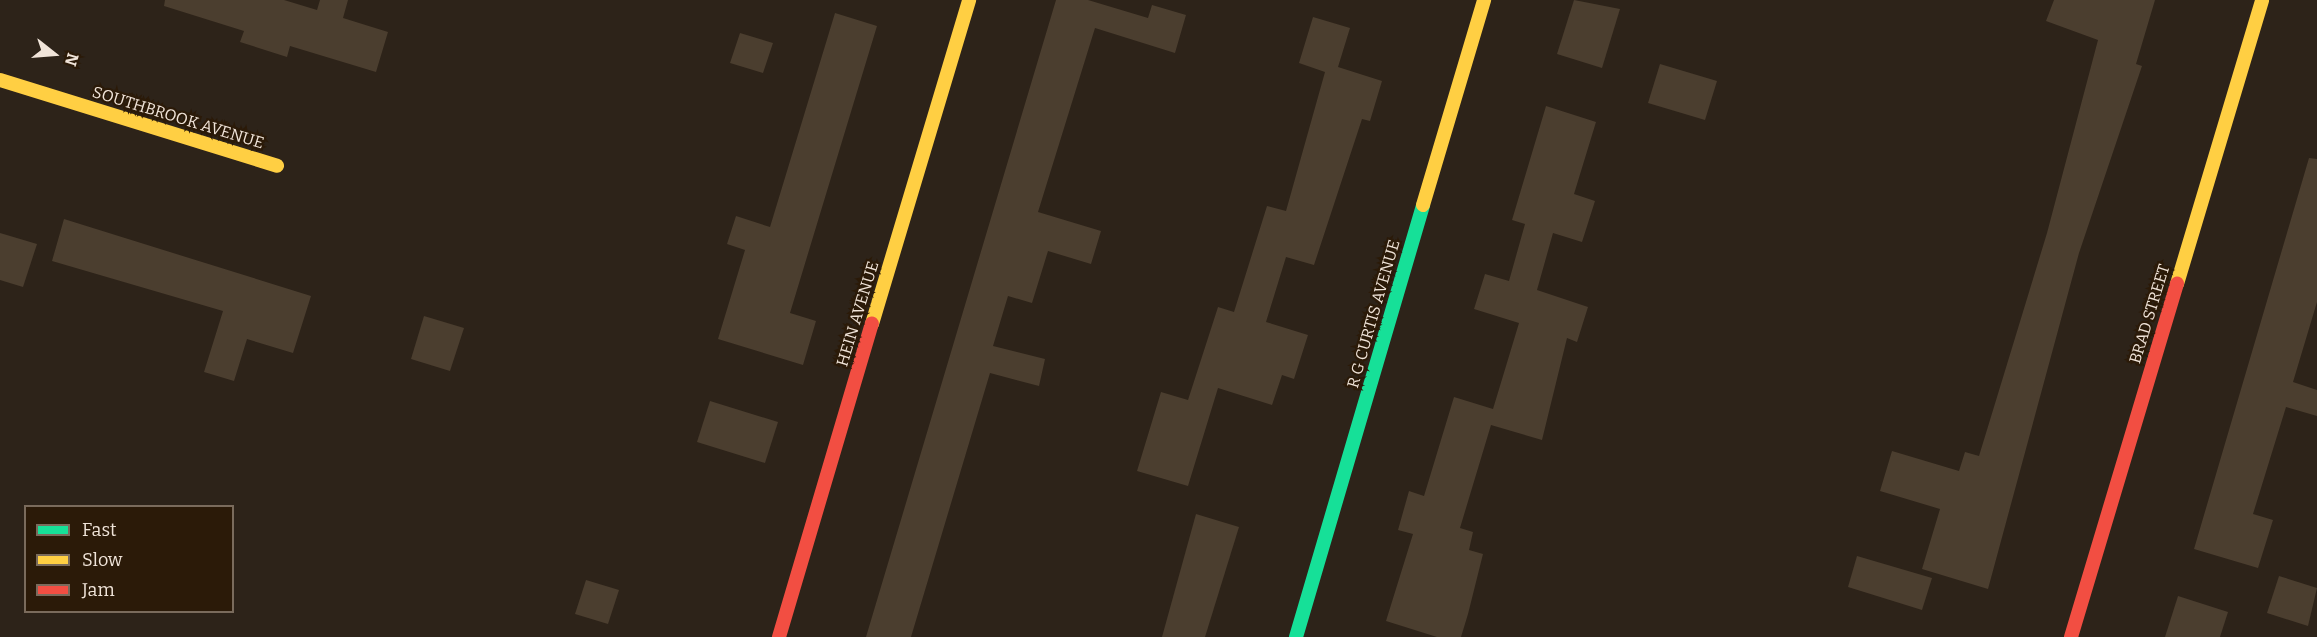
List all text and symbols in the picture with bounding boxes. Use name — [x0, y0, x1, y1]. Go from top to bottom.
north arrow — [24, 24, 84, 84]
text: N — [61, 51, 83, 68]
street label: SOUTHBROOK AVENUE — [90, 83, 266, 153]
street label: R G CURTIS AVENUE — [1344, 238, 1404, 390]
street label: HEIN AVENUE — [833, 259, 883, 369]
street label: BRAD STREET — [2126, 262, 2174, 366]
legend — [24, 505, 234, 613]
text: Fast — [82, 519, 117, 541]
text: Slow — [82, 549, 122, 571]
text: Jam — [82, 579, 115, 601]

